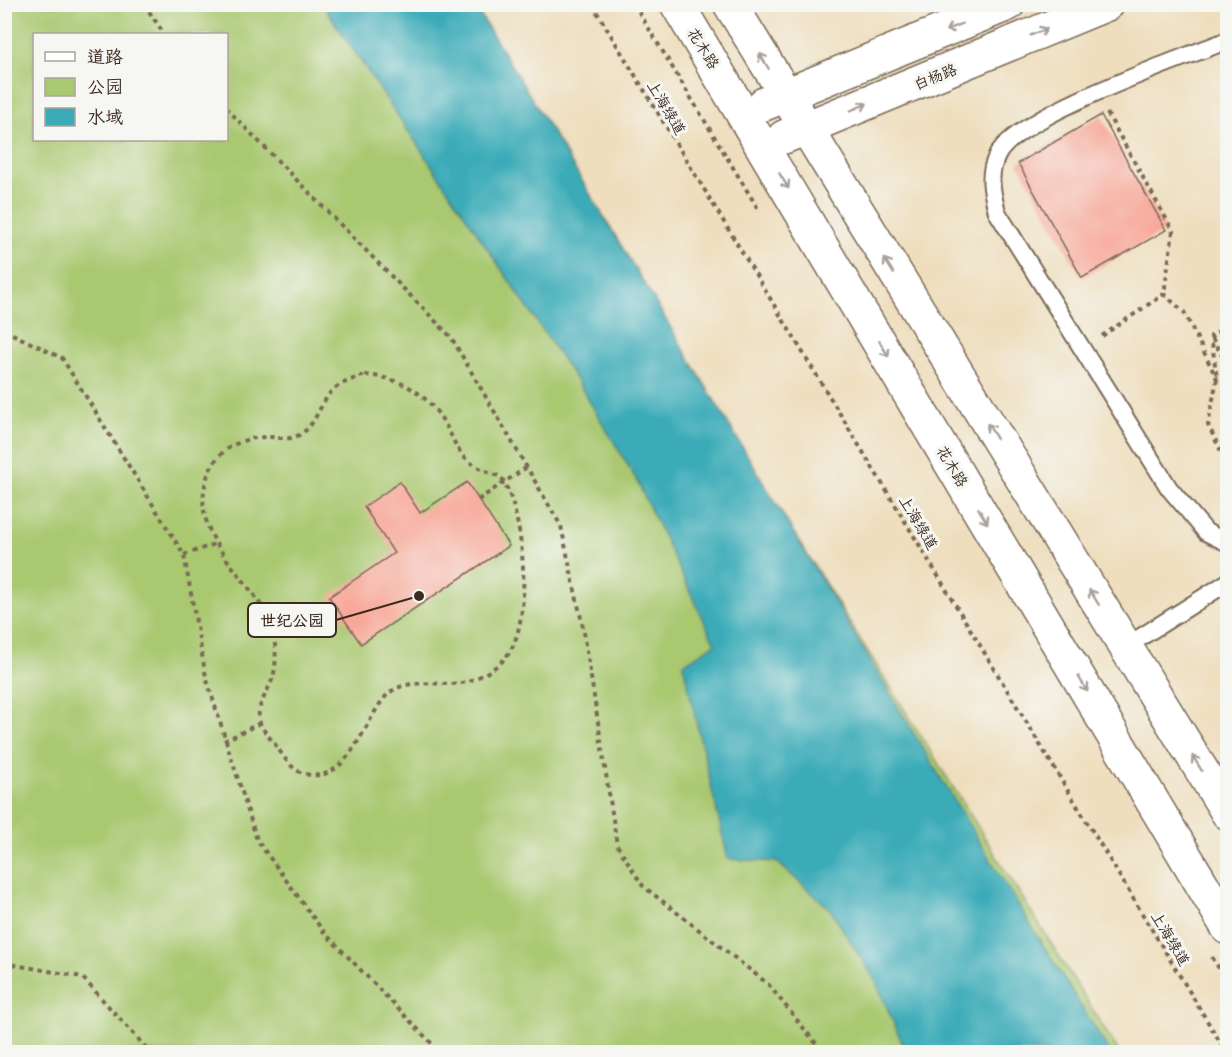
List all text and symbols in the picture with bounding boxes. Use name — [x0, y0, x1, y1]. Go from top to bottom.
one-way arrow — [945, 22, 964, 33]
street label: 花木路 — [684, 24, 724, 72]
one-way arrow — [1030, 26, 1048, 37]
legend — [33, 33, 228, 141]
text: 道路 — [87, 44, 123, 68]
one-way arrow — [757, 53, 769, 70]
street label: 白杨路 — [910, 58, 960, 94]
text: 公园 — [87, 74, 123, 98]
street label: 上海绿道 — [643, 76, 691, 138]
one-way arrow — [849, 101, 868, 112]
text: 水域 — [87, 104, 123, 128]
one-way arrow — [778, 172, 790, 189]
one-way arrow — [883, 258, 895, 275]
one-way arrow — [878, 340, 890, 357]
one-way arrow — [985, 423, 998, 440]
street label: 花木路 — [933, 442, 973, 490]
street label: 上海绿道 — [895, 491, 943, 553]
one-way arrow — [978, 507, 990, 524]
one-way arrow — [1088, 589, 1100, 606]
callout: 世纪公园 — [248, 603, 336, 637]
text: 世纪公园 — [260, 609, 324, 630]
one-way arrow — [1077, 675, 1089, 692]
one-way arrow — [1190, 755, 1202, 772]
street label: 上海绿道 — [1147, 907, 1195, 969]

